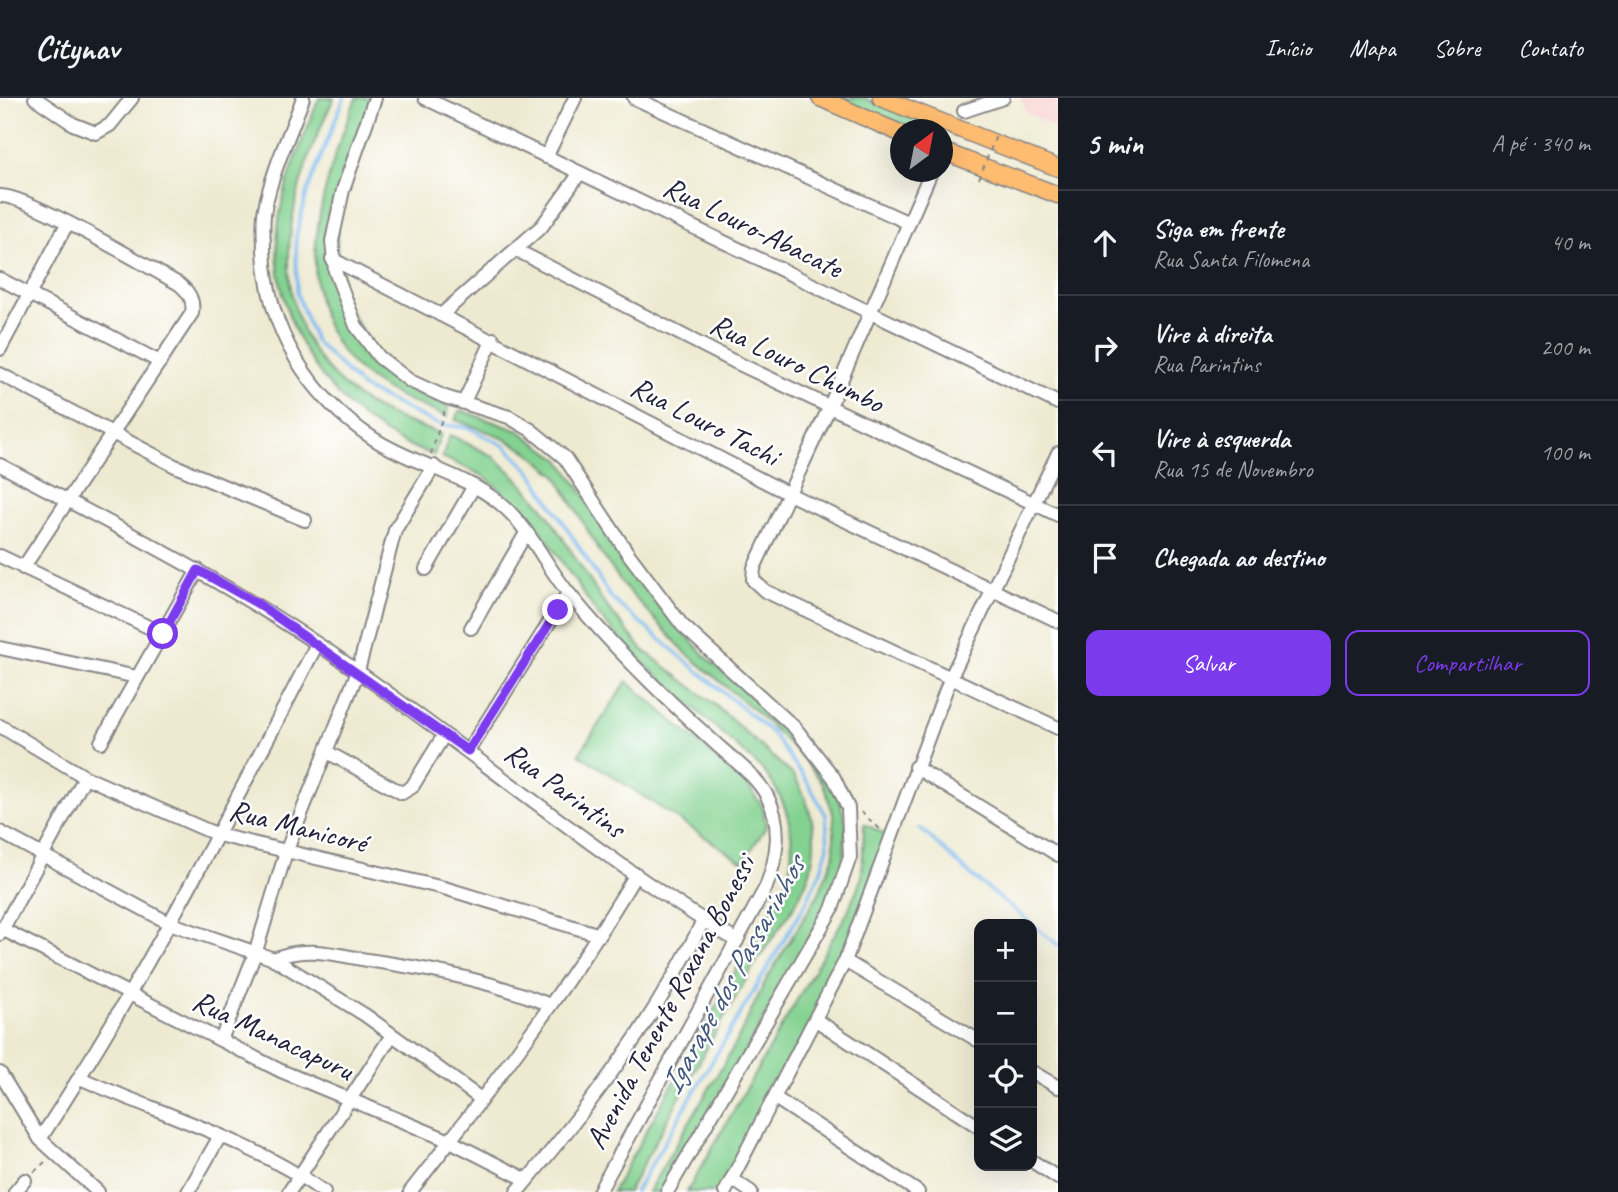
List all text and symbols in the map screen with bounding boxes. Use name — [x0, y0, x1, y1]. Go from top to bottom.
text: Citynav — [35, 27, 119, 69]
text: Início — [1265, 33, 1311, 63]
text: Mapa — [1349, 33, 1396, 63]
text: Sobre — [1434, 33, 1480, 63]
text: Contato — [1518, 33, 1583, 63]
north arrow — [890, 119, 953, 182]
text: 5 min — [1086, 125, 1143, 163]
text: A pé · 340 m — [1492, 129, 1590, 158]
street label: Rua Louro-Abacate — [657, 167, 851, 288]
text: Siga em frente — [1153, 212, 1284, 245]
icon: ahead — [1086, 224, 1124, 262]
text: 40 m — [1551, 228, 1590, 257]
text: Rua Santa Filomena — [1153, 245, 1309, 274]
street label: Rua Louro Chumbo — [704, 305, 891, 422]
text: Vire à direita — [1153, 317, 1272, 350]
icon: right — [1086, 329, 1124, 367]
text: 200 m — [1541, 333, 1590, 362]
text: Rua Parintins — [1153, 350, 1260, 379]
street label: Rua Louro Tachi — [624, 367, 789, 476]
text: Vire à esquerda — [1153, 422, 1290, 455]
icon: left — [1086, 434, 1124, 472]
text: 100 m — [1541, 438, 1590, 467]
text: Rua 15 de Novembro — [1153, 455, 1313, 484]
icon: arrive — [1086, 539, 1124, 577]
text: Chegada ao destino — [1153, 541, 1325, 574]
route end — [542, 594, 573, 625]
route start — [147, 618, 178, 649]
button: Salvar — [1086, 630, 1331, 696]
button: Compartilhar — [1345, 630, 1590, 696]
street label: Rua Parintins — [497, 734, 635, 848]
street label: Rua Manicoré — [225, 791, 375, 862]
water label: Igarapé dos Passarinhos — [650, 845, 817, 1101]
street label: Avenida Tenente Roxana Bonessi — [577, 846, 765, 1155]
map controls — [974, 919, 1037, 1171]
button: + — [974, 919, 1037, 982]
street label: Rua Manacapuru — [187, 981, 361, 1090]
button: − — [974, 982, 1037, 1045]
button: locate — [974, 1045, 1037, 1108]
button: layers — [974, 1108, 1037, 1171]

